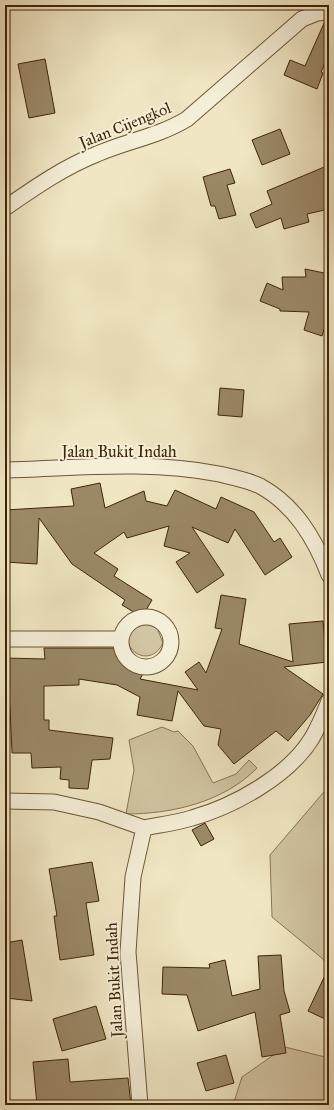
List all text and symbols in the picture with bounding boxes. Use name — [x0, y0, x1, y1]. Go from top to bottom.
street label: Jalan Cijengkol — [74, 98, 175, 154]
street label: Jalan Bukit Indah — [59, 442, 177, 462]
street label: Jalan Bukit Indah — [101, 922, 128, 1040]

